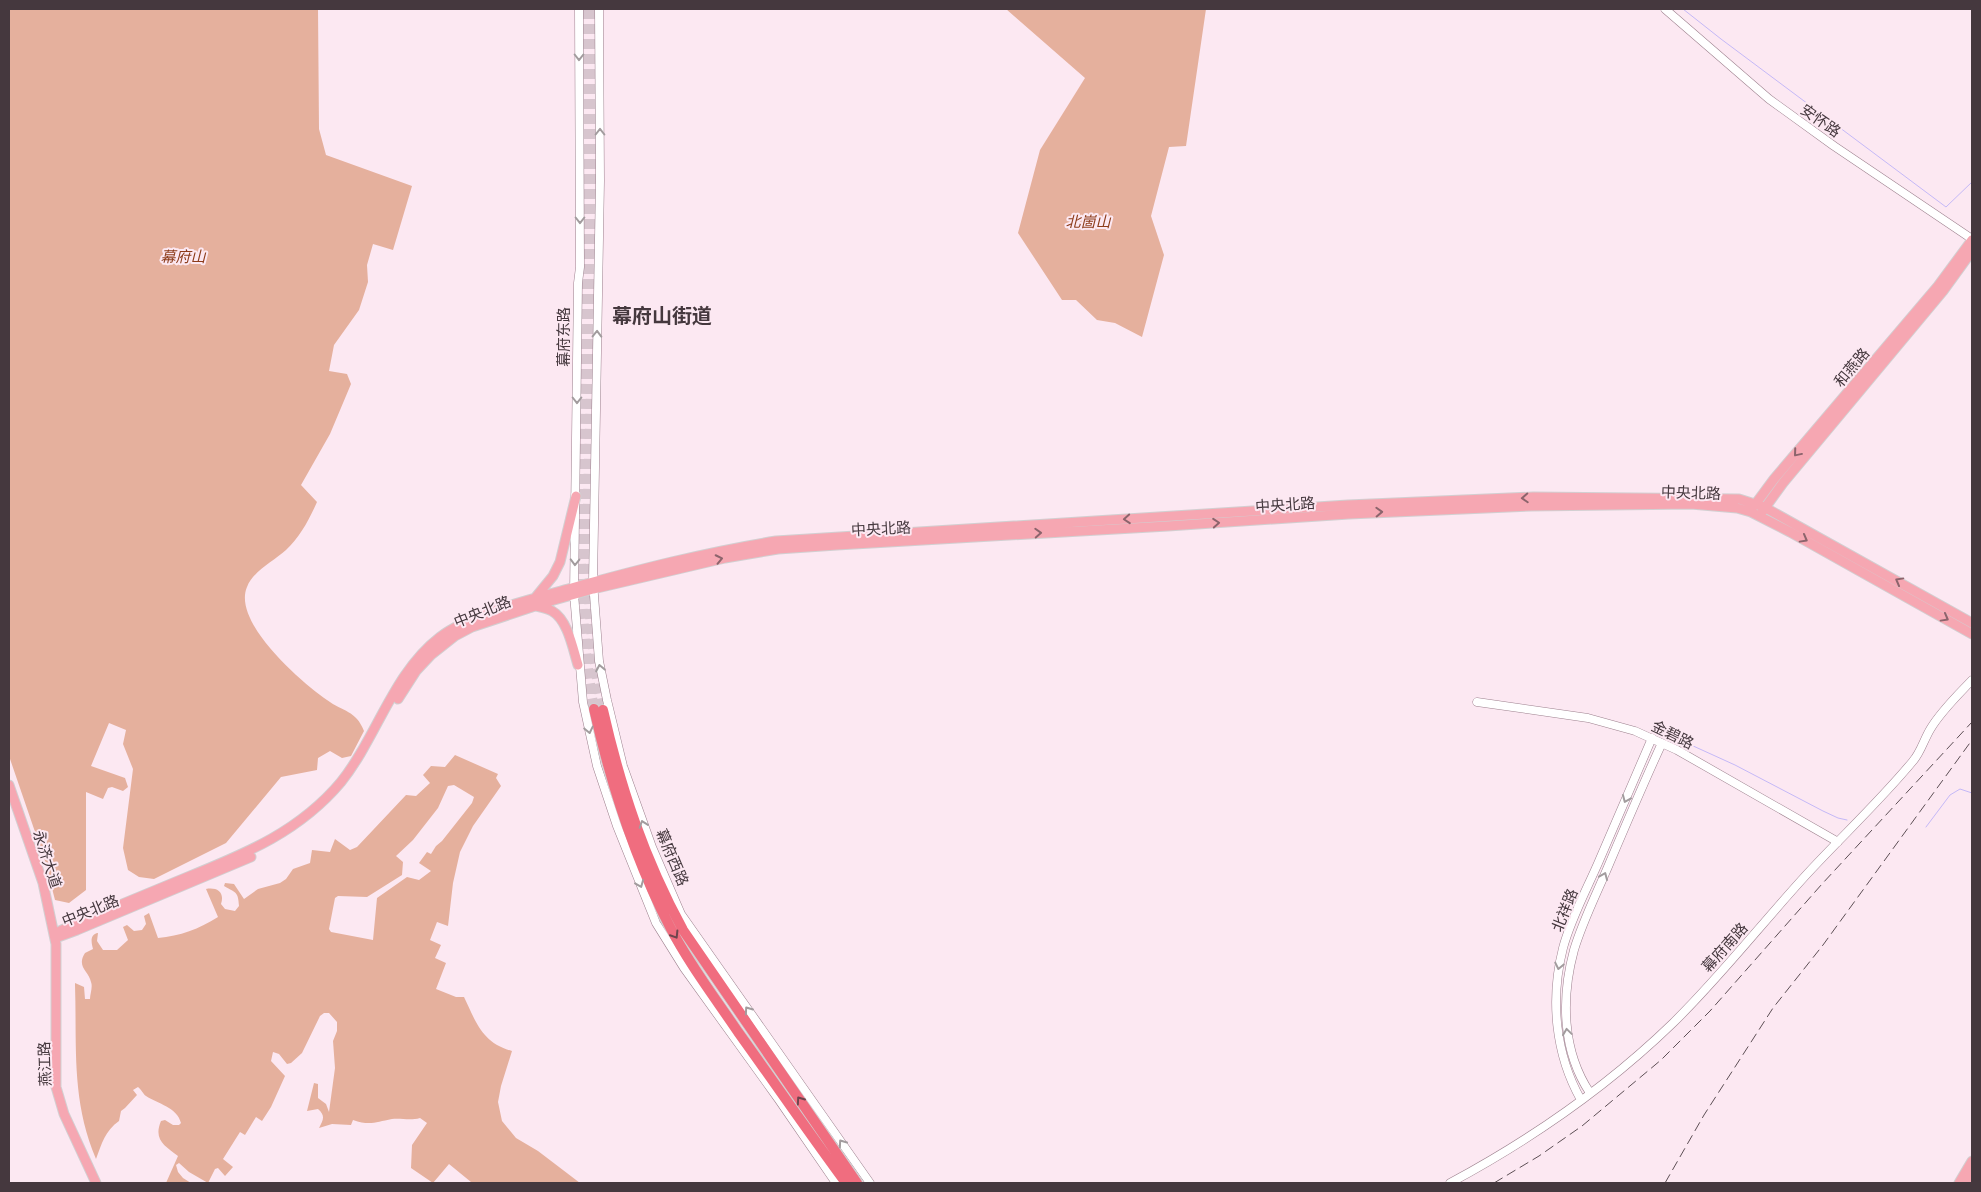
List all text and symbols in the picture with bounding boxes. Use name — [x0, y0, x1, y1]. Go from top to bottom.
one-way arrow — [574, 54, 584, 62]
street label: 安怀路 — [1797, 99, 1845, 141]
one-way arrow — [595, 128, 605, 136]
park label: 北崮山 — [1065, 211, 1111, 231]
one-way arrow — [574, 216, 585, 224]
park label: 幕府山 — [160, 246, 206, 266]
district label: 幕府山街道 — [612, 302, 712, 329]
street label: 幕府东路 — [553, 307, 573, 367]
one-way arrow — [592, 329, 602, 337]
street label: 和燕路 — [1829, 343, 1873, 391]
one-way arrow — [572, 396, 582, 404]
one-way arrow — [1794, 447, 1802, 456]
street label: 中央北路 — [1661, 481, 1721, 503]
street label: 中央北路 — [1254, 492, 1316, 516]
one-way arrow — [1520, 492, 1528, 503]
one-way arrow — [1375, 507, 1383, 518]
one-way arrow — [1123, 513, 1131, 524]
street label: 中央北路 — [851, 516, 911, 540]
one-way arrow — [1213, 518, 1221, 529]
one-way arrow — [1034, 527, 1042, 538]
one-way arrow — [1798, 533, 1807, 543]
one-way arrow — [715, 554, 723, 565]
one-way arrow — [570, 559, 580, 567]
one-way arrow — [1896, 577, 1905, 587]
street label: 中央北路 — [450, 590, 514, 632]
one-way arrow — [1940, 612, 1949, 622]
one-way arrow — [595, 663, 606, 672]
street label: 金碧路 — [1648, 715, 1698, 753]
one-way arrow — [583, 726, 594, 735]
one-way arrow — [1621, 794, 1632, 803]
one-way arrow — [639, 820, 649, 829]
street label: 幕府西路 — [652, 825, 694, 889]
street label: 永济大道 — [29, 827, 67, 891]
one-way arrow — [1598, 872, 1609, 881]
one-way arrow — [634, 879, 644, 888]
street label: 北祥路 — [1546, 885, 1582, 935]
street label: 中央北路 — [58, 889, 122, 931]
street label: 幕府南路 — [1696, 918, 1752, 976]
one-way arrow — [669, 930, 678, 939]
one-way arrow — [1555, 962, 1565, 970]
one-way arrow — [745, 1006, 754, 1016]
one-way arrow — [1563, 1027, 1573, 1036]
street label: 燕江路 — [33, 1041, 55, 1087]
one-way arrow — [797, 1096, 806, 1105]
one-way arrow — [839, 1139, 848, 1149]

